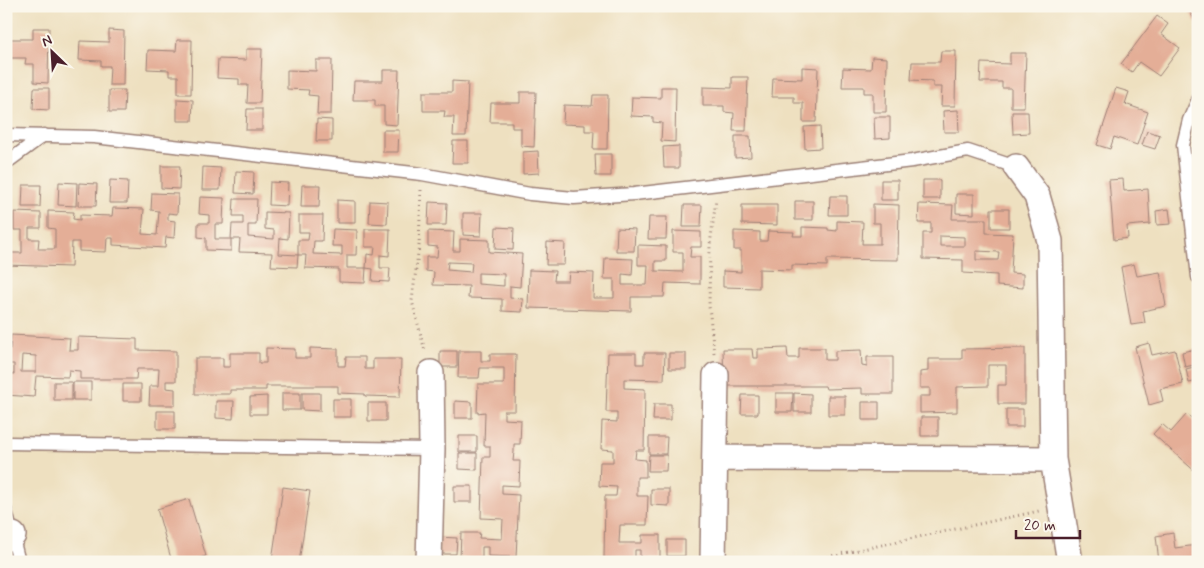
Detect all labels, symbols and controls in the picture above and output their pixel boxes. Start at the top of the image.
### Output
north arrow [28,28,78,78]
text: N [39,31,55,51]
scale bar [1016,508,1080,540]
text: 20 m [1024,516,1056,536]

